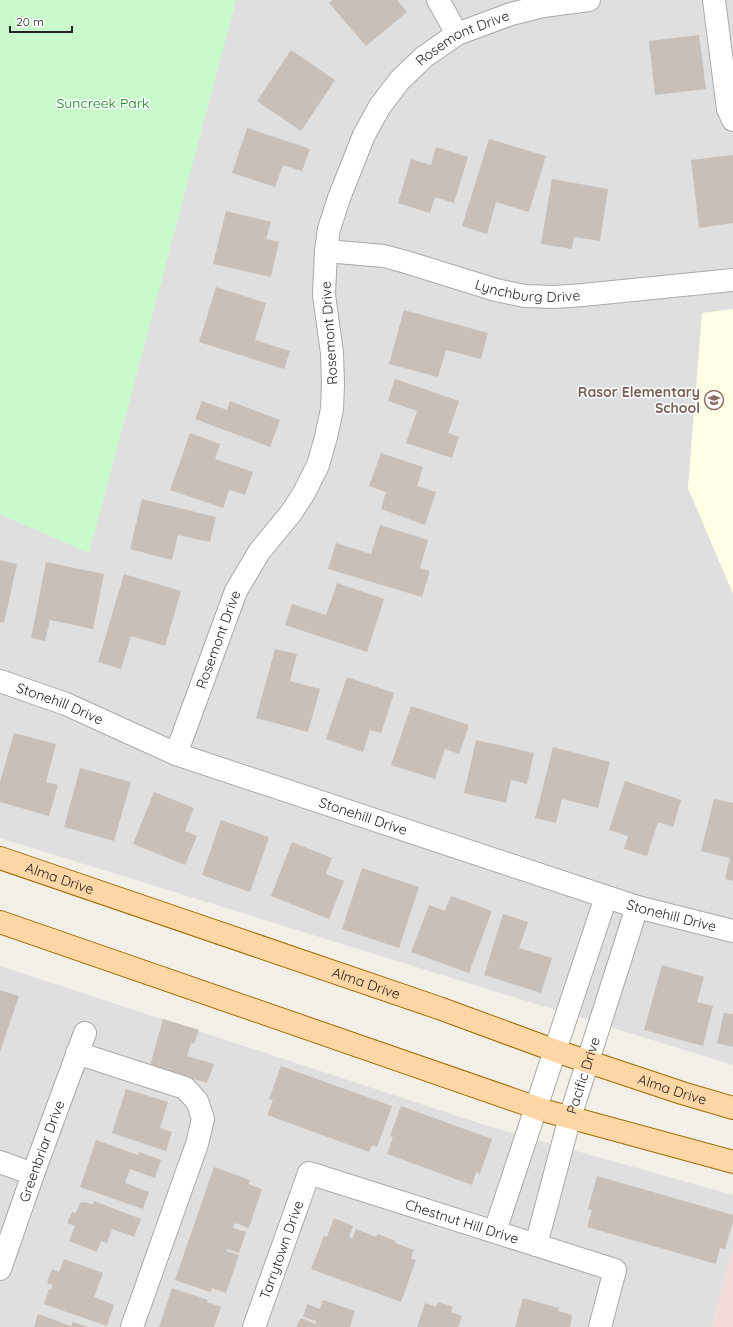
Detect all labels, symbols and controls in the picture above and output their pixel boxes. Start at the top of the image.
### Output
street label: Rosemont Drive [412,6,512,69]
scale bar [10,8,72,34]
text: 20 m [16,14,44,29]
park label: Suncreek Park [56,94,150,112]
street label: Lynchburg Drive [473,275,581,306]
street label: Rosemont Drive [316,280,342,385]
place label: Rasor Elementary School [578,383,700,417]
school or university icon: Rasor Elementary School [703,389,725,411]
street label: Rosemont Drive [192,588,245,691]
street label: Stonehill Drive [14,678,106,729]
street label: Stonehill Drive [317,793,410,839]
street label: Alma Drive [23,858,96,898]
street label: Stonehill Drive [624,895,718,936]
street label: Alma Drive [330,963,403,1003]
street label: Pacific Drive [563,1035,604,1116]
street label: Alma Drive [636,1070,709,1109]
street label: Greenbriar Drive [15,1098,68,1204]
street label: Chestnut Hill Drive [403,1195,521,1248]
street label: Tarrytown Drive [256,1198,308,1302]

